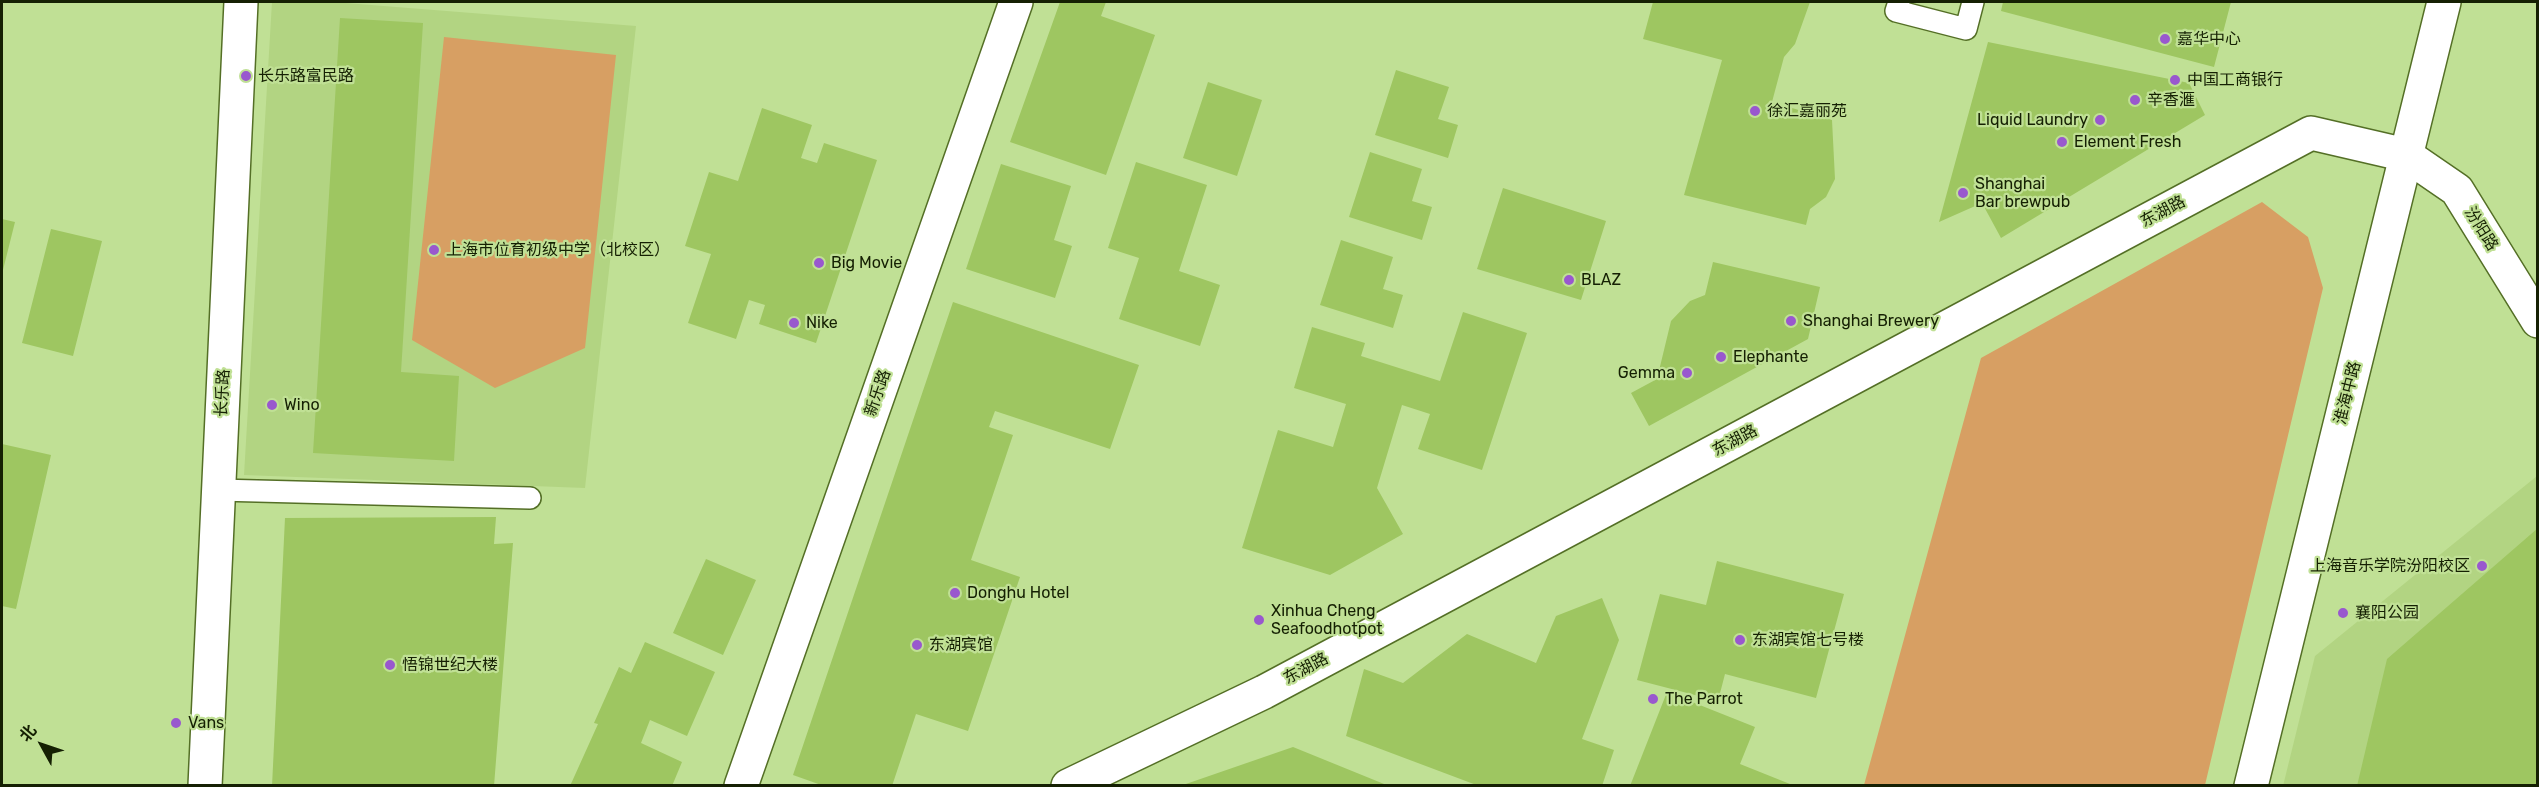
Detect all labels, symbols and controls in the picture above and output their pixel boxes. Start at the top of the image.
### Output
place label: 嘉华中心 [2177,29,2241,49]
marker: 嘉华中心 [2158,32,2172,46]
place label: 长乐路富民路 [258,66,354,86]
marker: 长乐路富民路 [239,69,253,83]
place label: 中国工商银行 [2187,70,2283,90]
marker: 中国工商银行 [2168,73,2182,87]
place label: 辛香滙 [2147,90,2195,110]
marker: 辛香滙 [2128,93,2142,107]
place label: 徐汇嘉丽苑 [1767,101,1847,121]
marker: 徐汇嘉丽苑 [1748,104,1762,118]
place label: Liquid Laundry [1977,110,2088,130]
marker: Liquid Laundry [2093,113,2107,127]
place label: Element Fresh [2074,132,2181,152]
marker: Element Fresh [2055,135,2069,149]
place label: Shanghai Bar brewpub [1975,174,2070,212]
marker: Shanghai Bar brewpub [1956,186,1970,200]
street label: 东湖路 [2137,192,2189,232]
street label: 汾阳路 [2460,204,2502,254]
place label: 上海市位育初级中学（北校区） [446,240,670,260]
marker: 上海市位育初级中学（北校区） [427,243,441,257]
place label: Big Movie [831,253,902,273]
marker: Big Movie [812,256,826,270]
place label: BLAZ [1581,270,1621,290]
marker: BLAZ [1562,273,1576,287]
place label: Shanghai Brewery [1803,311,1939,331]
place label: Nike [806,313,838,333]
marker: Shanghai Brewery [1784,314,1798,328]
marker: Nike [787,316,801,330]
place label: Elephante [1733,347,1808,367]
marker: Elephante [1714,350,1728,364]
street label: 淮海中路 [2331,360,2365,426]
place label: Gemma [1618,363,1675,383]
marker: Gemma [1680,366,1694,380]
street label: 新乐路 [861,367,895,419]
street label: 长乐路 [212,369,234,417]
place label: Wino [284,395,320,415]
marker: Wino [265,398,279,412]
street label: 东湖路 [1709,421,1761,461]
place label: 上海音乐学院汾阳校区 [2310,556,2470,576]
marker: 上海音乐学院汾阳校区 [2475,559,2489,573]
place label: Donghu Hotel [967,583,1069,603]
marker: Donghu Hotel [948,586,962,600]
place label: Xinhua Cheng Seafoodhotpot [1271,601,1383,639]
place label: 襄阳公园 [2355,603,2419,623]
marker: 襄阳公园 [2336,606,2350,620]
marker: Xinhua Cheng Seafoodhotpot [1252,613,1266,627]
place label: 东湖宾馆七号楼 [1752,630,1864,650]
marker: 东湖宾馆七号楼 [1733,633,1747,647]
place label: 东湖宾馆 [929,635,993,655]
marker: 东湖宾馆 [910,638,924,652]
street label: 东湖路 [1280,649,1332,689]
place label: 悟锦世纪大楼 [402,655,498,675]
marker: 悟锦世纪大楼 [383,658,397,672]
place label: The Parrot [1665,689,1743,709]
marker: The Parrot [1646,692,1660,706]
place label: Vans [188,713,224,733]
north arrow [12,715,72,775]
marker: Vans [169,716,183,730]
text: 北 [15,721,40,745]

